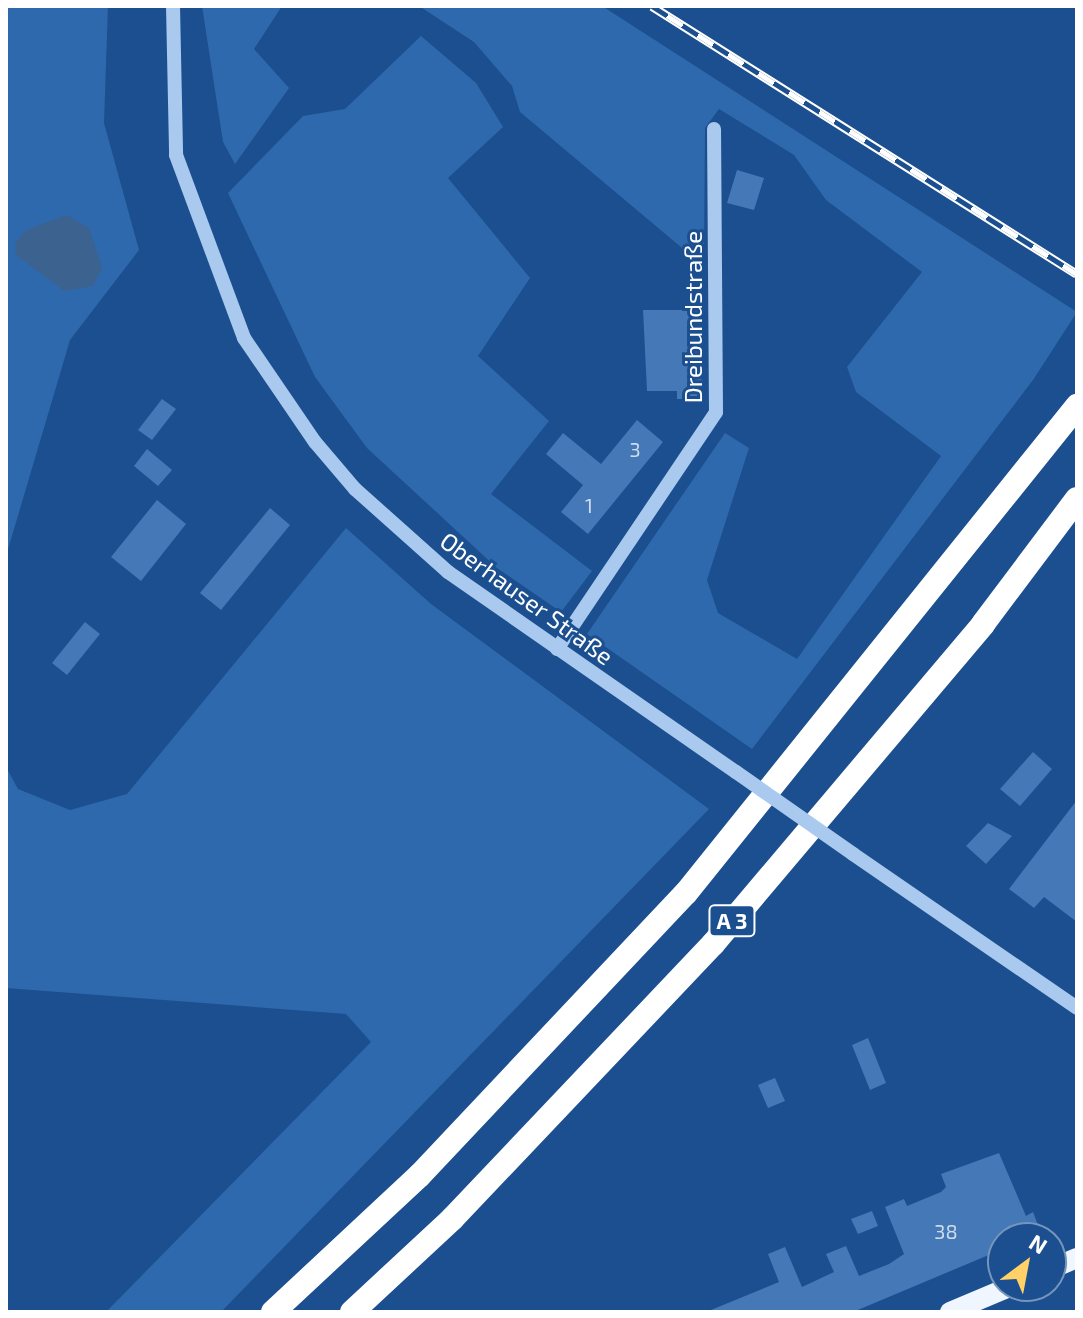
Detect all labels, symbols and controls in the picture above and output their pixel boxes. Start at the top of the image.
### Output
street label: Dreibundstraße [679,231,707,403]
house number: 3 [629,437,641,461]
house number: 1 [585,493,593,517]
street label: Oberhauser Straße [435,525,619,671]
road number: A 3 [708,903,756,939]
house number: 38 [934,1219,958,1243]
north arrow [987,1222,1067,1302]
text: N [1025,1228,1052,1259]

